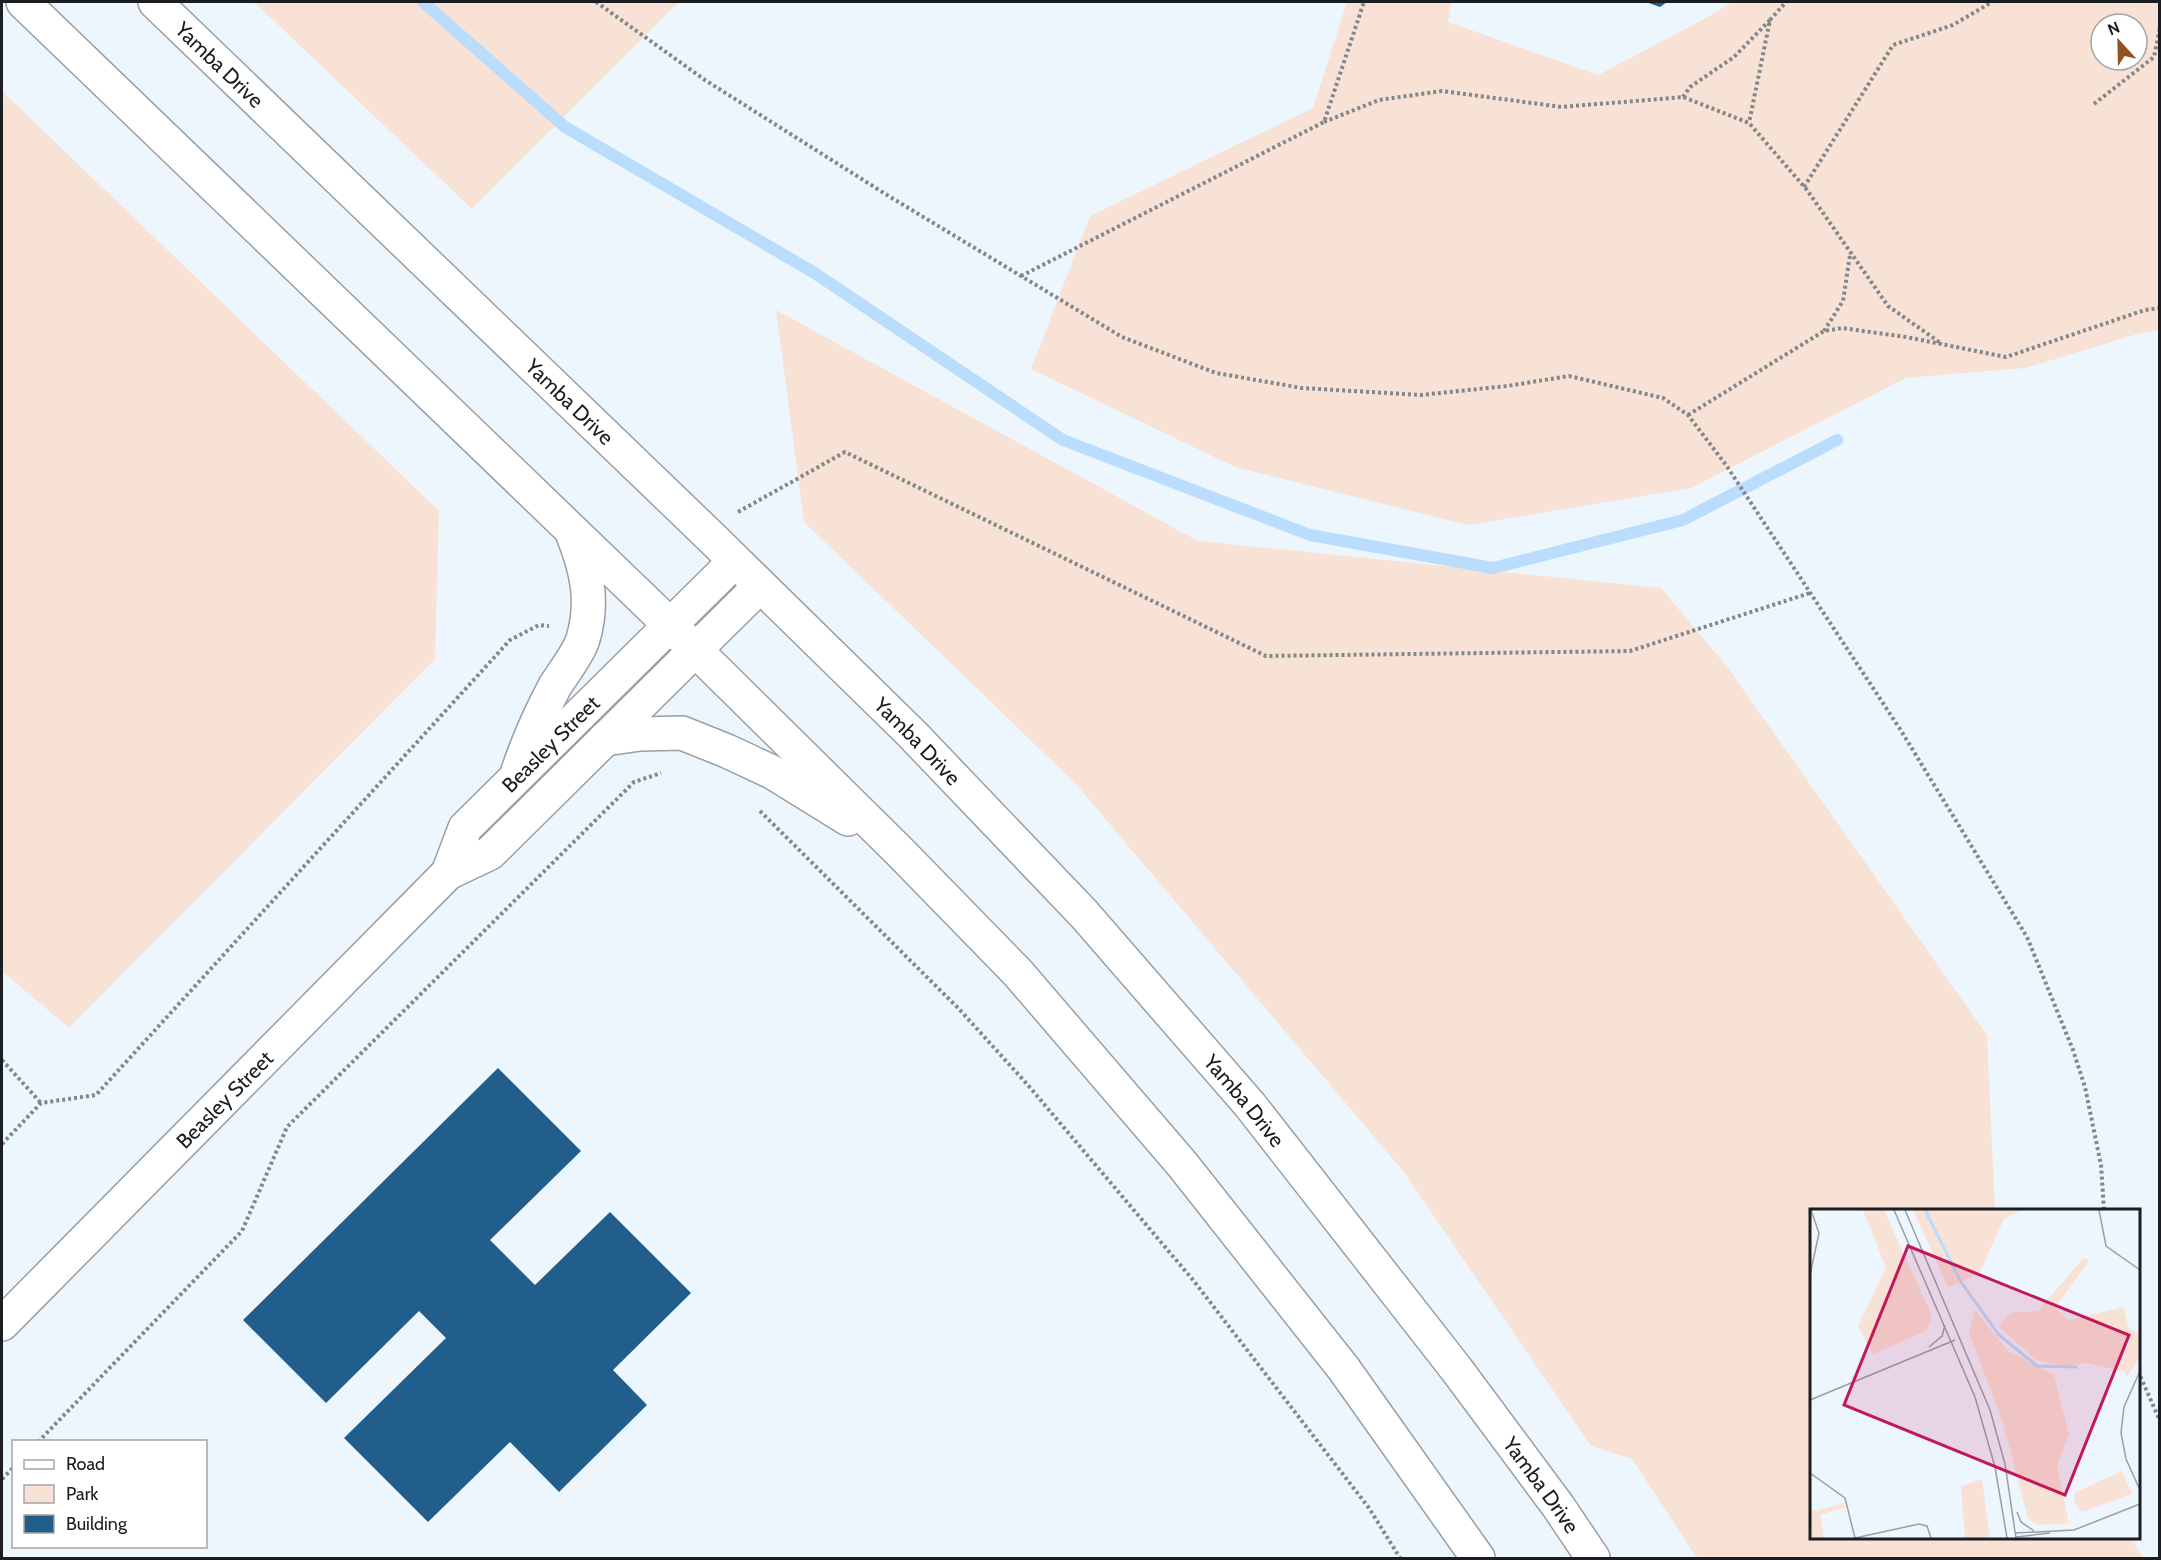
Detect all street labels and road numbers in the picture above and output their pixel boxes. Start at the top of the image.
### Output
street label: Yamba Drive [170,16,269,113]
street label: Yamba Drive [520,353,619,450]
street label: Beasley Street [496,690,604,797]
street label: Yamba Drive [869,691,966,790]
street label: Beasley Street [171,1045,278,1153]
street label: Yamba Drive [1198,1048,1290,1152]
street label: Yamba Drive [1498,1431,1585,1538]

